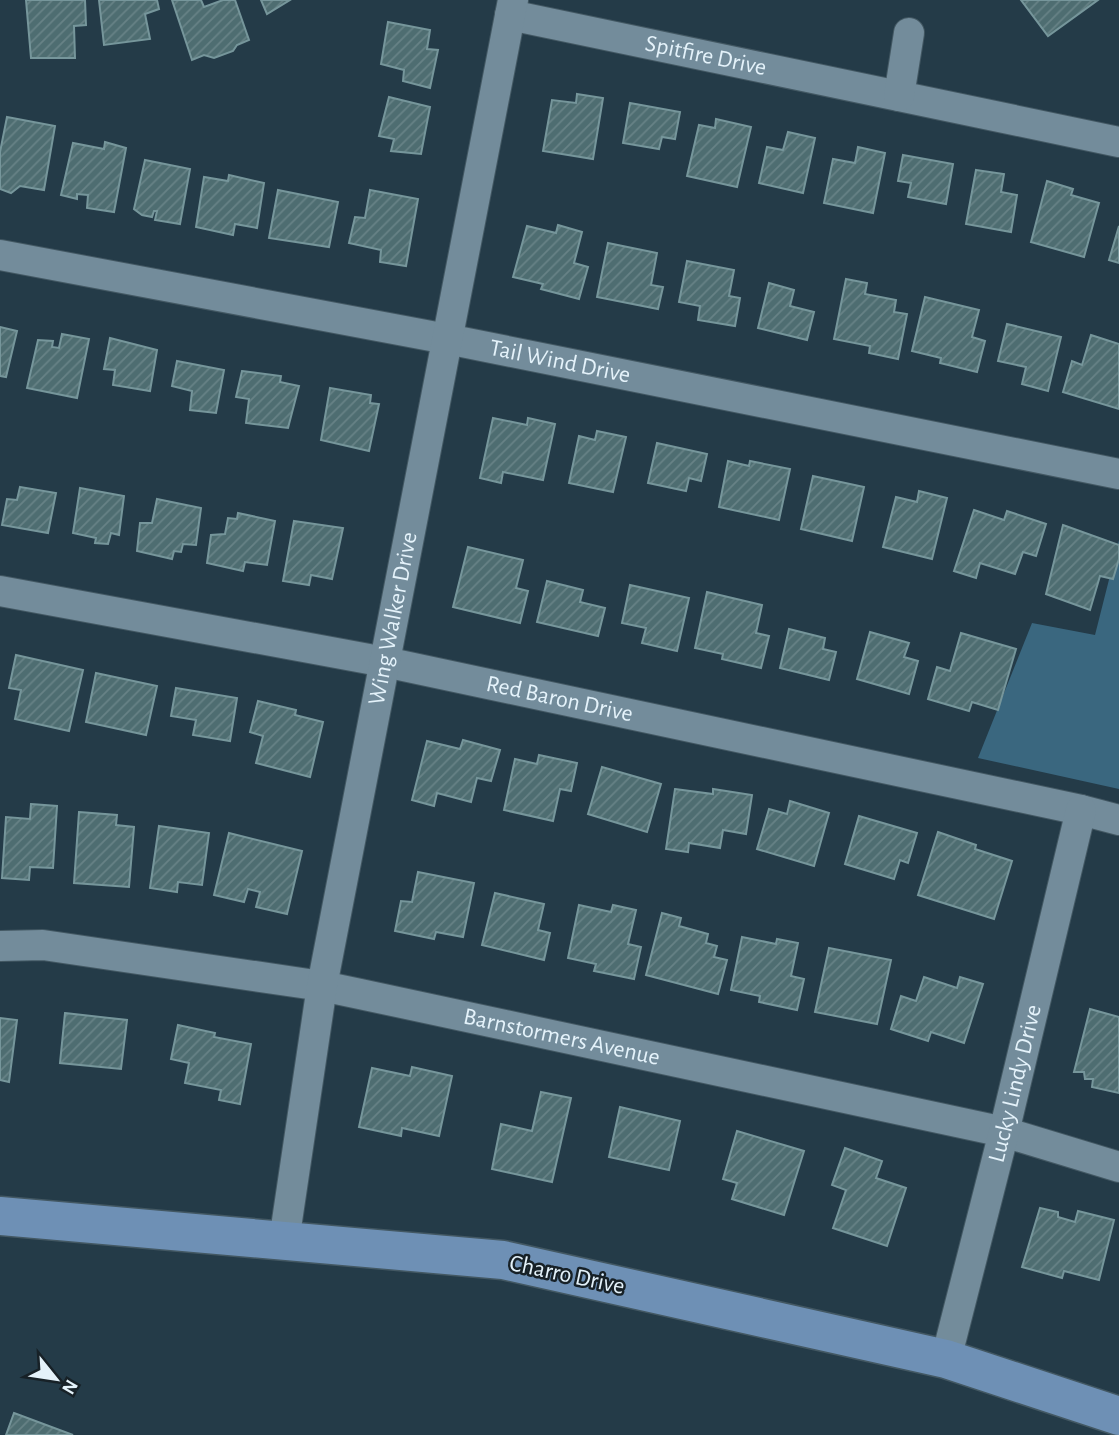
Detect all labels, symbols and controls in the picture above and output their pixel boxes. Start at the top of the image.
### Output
street label: Spitfire Drive [643,32,768,80]
street label: Tail Wind Drive [487,336,632,388]
street label: Wing Walker Drive [365,530,422,707]
street label: Red Baron Drive [484,672,635,726]
street label: Lucky Lindy Drive [985,1002,1046,1165]
street label: Barnstormers Avenue [461,1004,662,1070]
street label: Charro Drive [507,1251,627,1299]
north arrow [21,1344,91,1414]
text: N [58,1376,81,1397]

